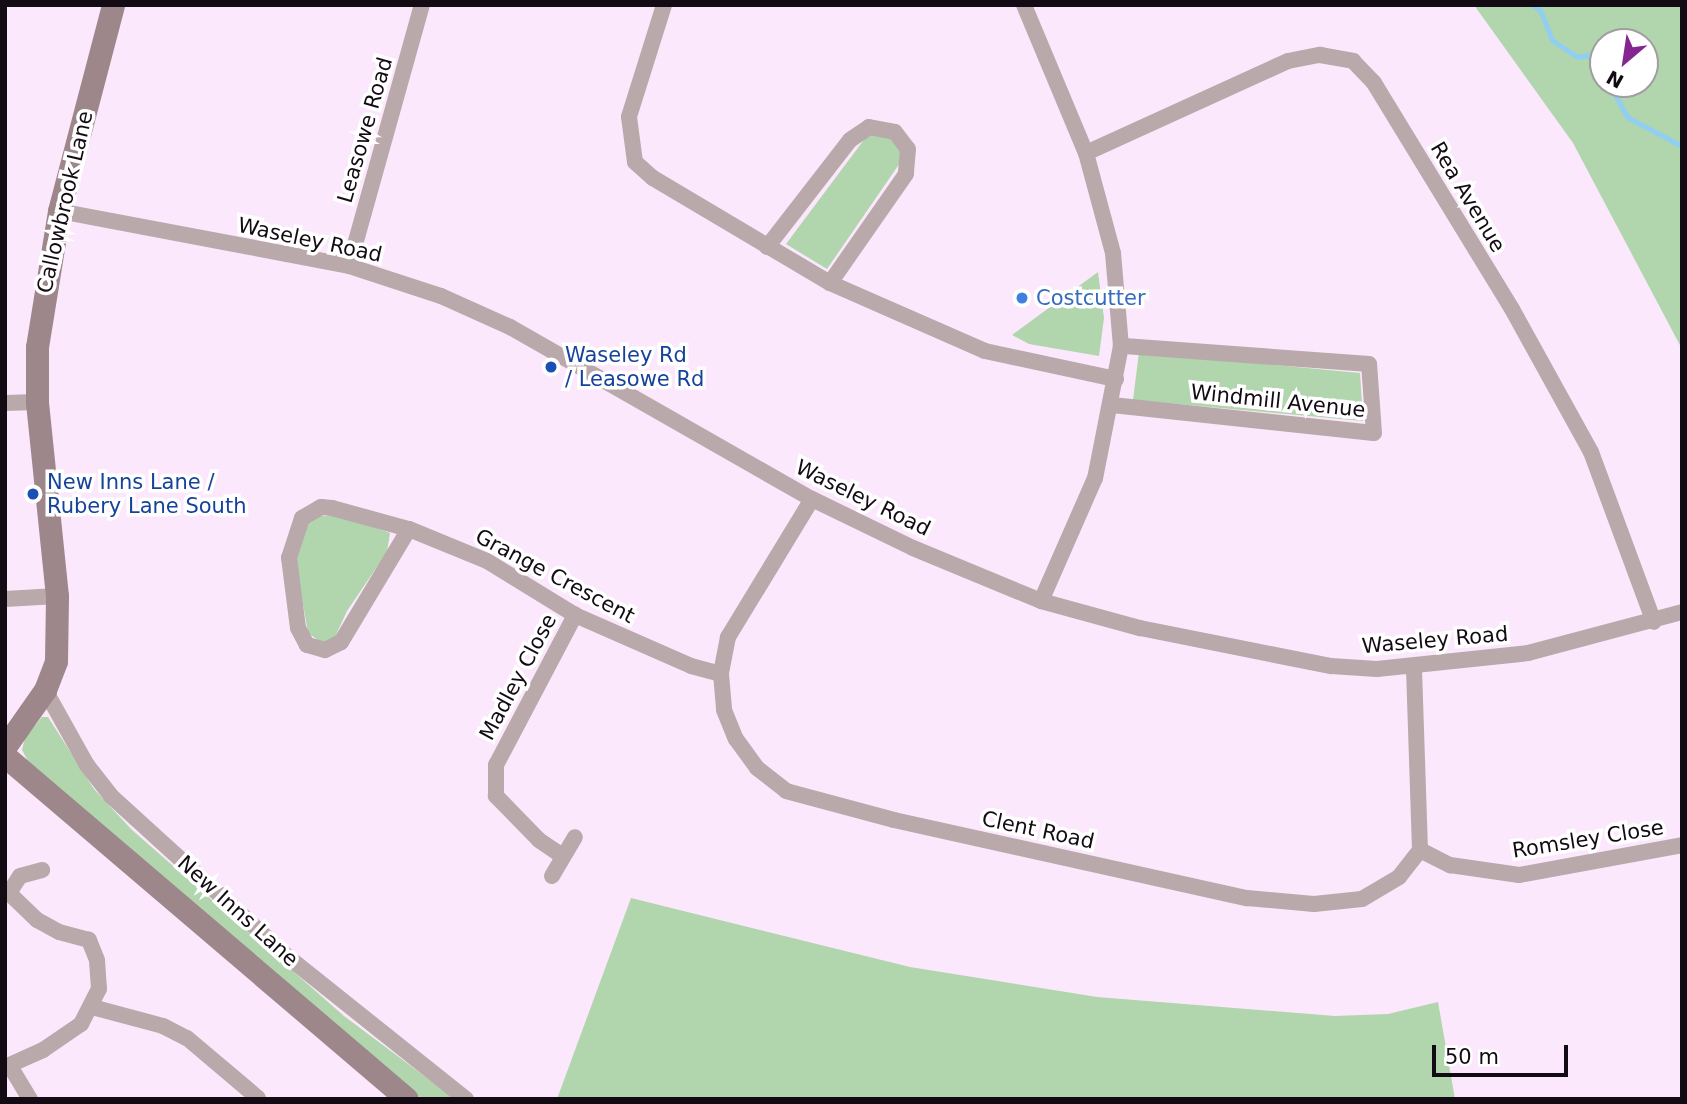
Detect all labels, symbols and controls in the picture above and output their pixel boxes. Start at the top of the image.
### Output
north arrow [1589,28,1659,98]
street label: Leasowe Road [332,54,398,206]
text: N [1602,66,1627,93]
street label: Callowbrook Lane [32,109,98,295]
street label: Rea Avenue [1425,137,1511,257]
street label: Waseley Road [236,212,384,268]
place label: Costcutter [1036,285,1146,311]
marker: Costcutter [1014,290,1030,306]
place label: Waseley Rd / Leasowe Rd [565,342,704,392]
marker: Waseley Rd / Leasowe Rd [543,359,559,375]
street label: Windmill Avenue [1189,379,1367,423]
street label: Waseley Road [792,455,934,541]
place label: New Inns Lane / Rubery Lane South [47,469,246,519]
marker: New Inns Lane / Rubery Lane South [25,486,41,502]
street label: Grange Crescent [471,523,639,629]
street label: Madley Close [474,610,562,744]
street label: Waseley Road [1361,621,1509,659]
street label: Clent Road [979,806,1097,854]
street label: Romsley Close [1510,815,1666,863]
street label: New Inns Lane [172,850,304,972]
scale bar [1435,1030,1572,1074]
text: 50 m [1445,1045,1499,1069]

